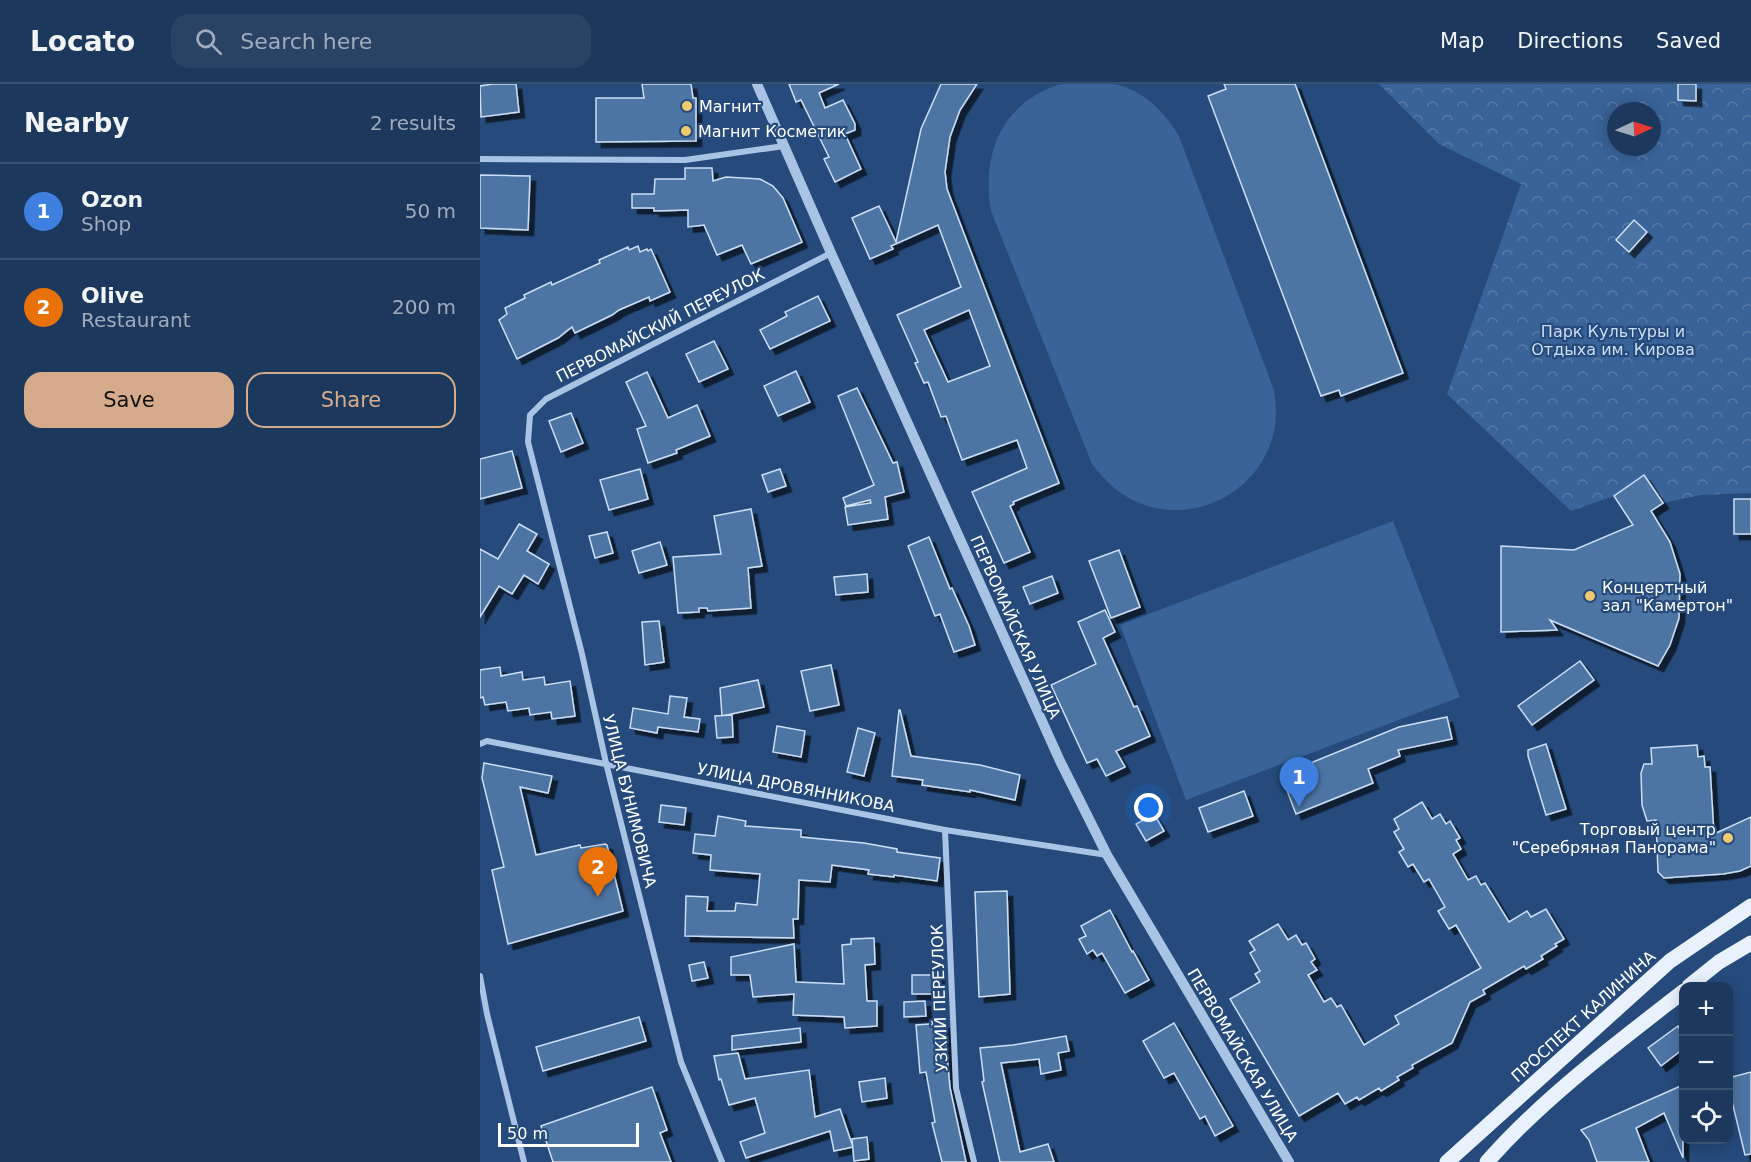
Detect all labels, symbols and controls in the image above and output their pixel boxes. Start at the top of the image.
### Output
search box [171,14,591,68]
text: Locato [30,25,135,58]
icon: search [192,25,225,58]
text: Search here [240,29,372,54]
text: Map [1440,29,1484,53]
text: Directions [1517,29,1623,53]
text: Saved [1656,29,1721,53]
place label: Магнит [699,97,761,116]
marker: Магнит [680,99,694,113]
north arrow [1607,102,1661,156]
text: Nearby [24,108,129,138]
text: 2 results [370,111,456,135]
place label: Магнит Косметик [698,122,847,141]
marker: Магнит Косметик [679,124,693,138]
text: Ozon [81,187,143,212]
text: 1 [37,199,50,223]
text: 50 m [405,199,456,223]
text: Shop [81,212,131,236]
street label: ПЕРВОМАЙСКИЙ ПЕРЕУЛОК [553,264,768,386]
text: Olive [81,283,144,308]
text: 2 [37,295,50,319]
text: 200 m [392,295,456,319]
text: Restaurant [81,308,191,332]
park label: Парк Культуры и Отдыха им. Кирова [1531,322,1695,359]
button: Save [24,372,234,428]
button: Share [246,372,456,428]
street label: ПЕРВОМАЙСКАЯ УЛИЦА [966,532,1065,722]
place label: Концертный зал "Камертон" [1602,578,1733,615]
marker: Концертный зал "Камертон" [1583,589,1597,603]
street label: УЛИЦА БУНИМОВИЧА [599,712,660,890]
pin: 1 [1280,758,1318,807]
street label: УЛИЦА ДРОВЯННИКОВА [695,759,896,816]
your location [1134,793,1163,822]
place label: Торговый центр "Серебряная Панорама" [1512,820,1716,857]
marker: Торговый центр "Серебряная Панорама" [1721,831,1735,845]
pin: 2 [578,848,618,897]
street label: УЗКИЙ ПЕРЕУЛОК [927,923,952,1072]
street label: ПРОСПЕКТ КАЛИНИНА [1507,947,1659,1086]
street label: ПЕРВОМАЙСКАЯ УЛИЦА [1183,965,1302,1145]
map controls [1679,982,1733,1144]
button: + [1679,982,1733,1036]
button: − [1679,1036,1733,1090]
button: locate [1679,1090,1733,1144]
scale bar [498,1120,639,1148]
text: 50 m [507,1124,548,1143]

